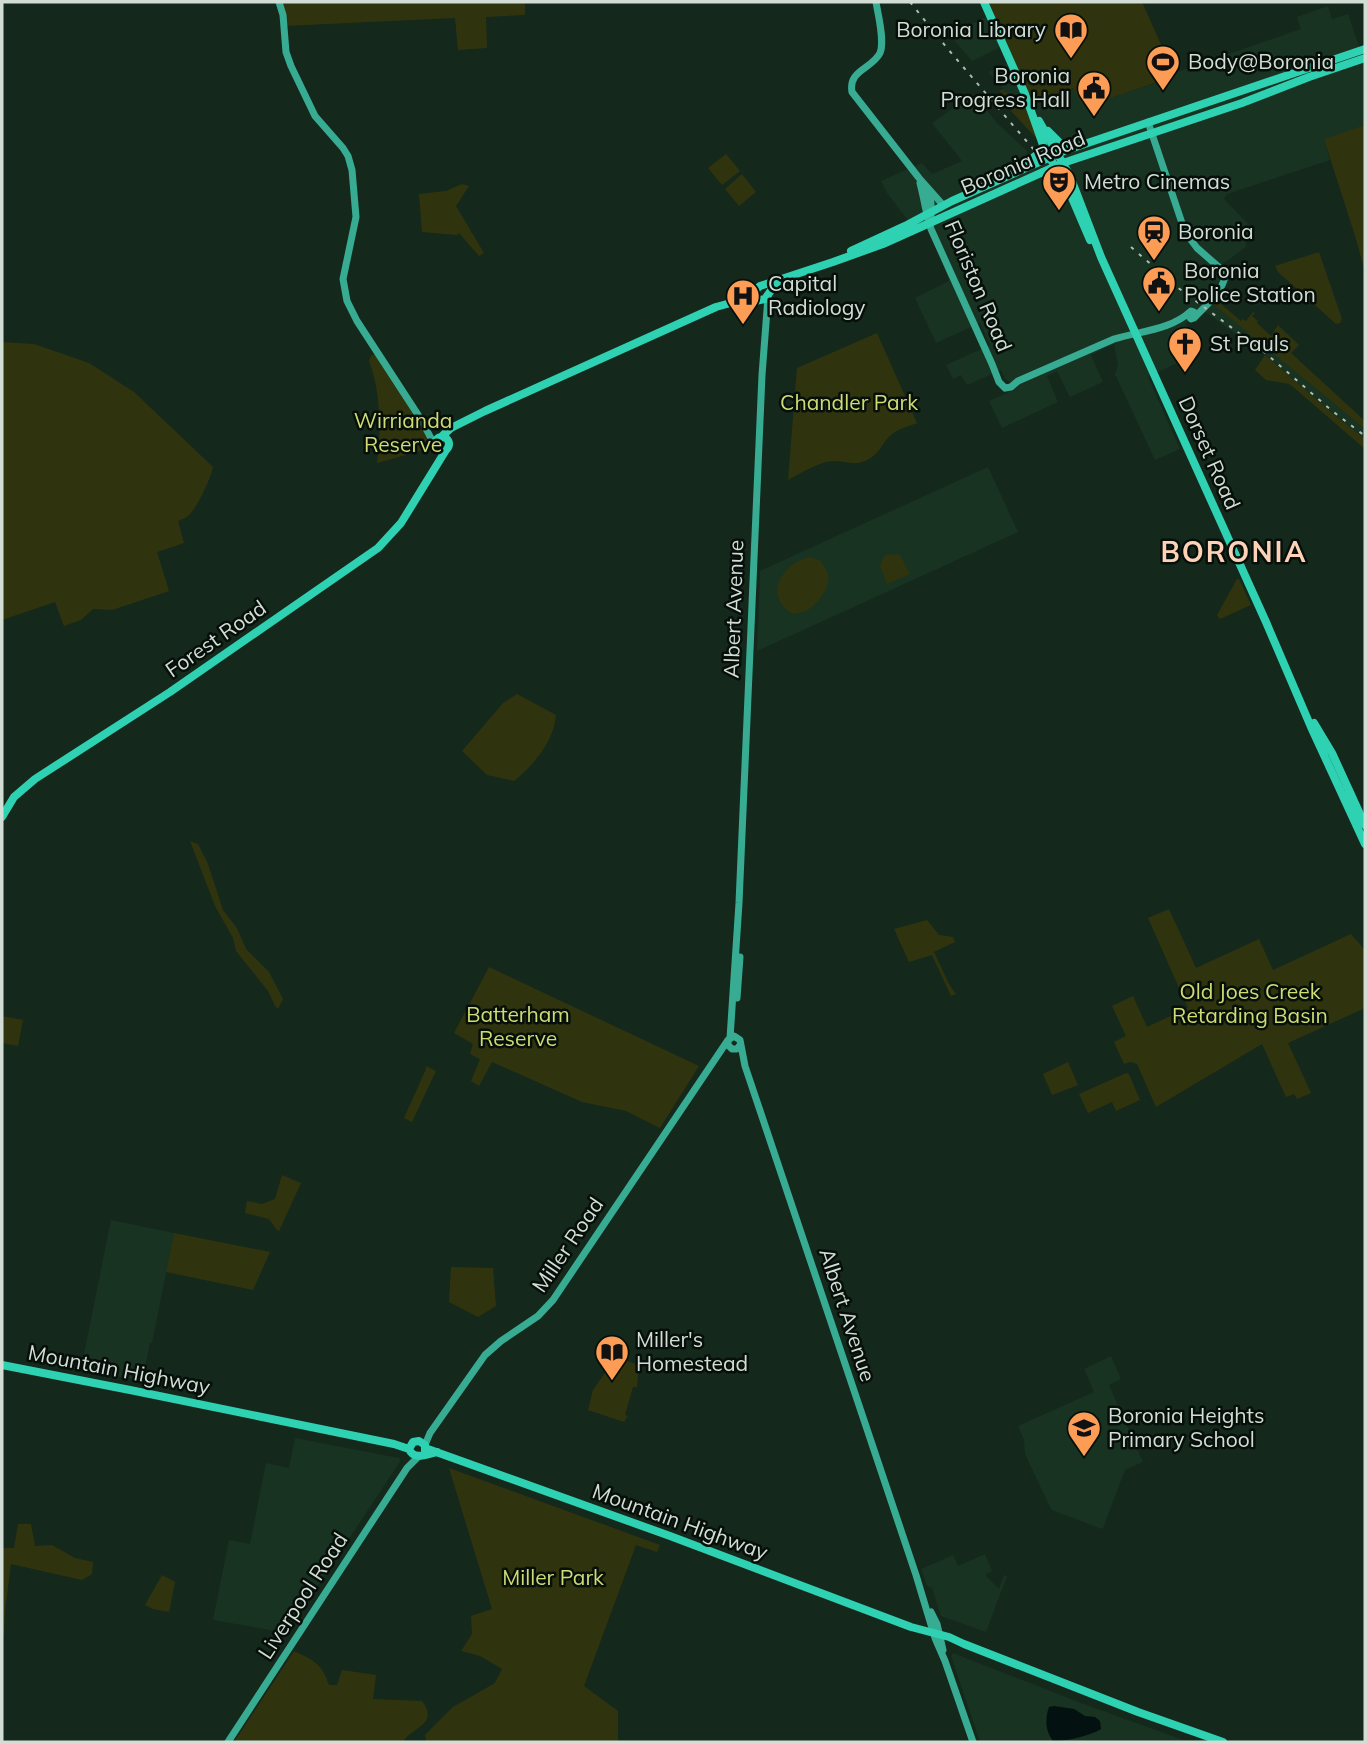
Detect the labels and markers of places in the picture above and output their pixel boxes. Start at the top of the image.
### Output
library icon: Boronia Library [1052,11,1090,60]
place label: Boronia Library [896,16,1046,42]
sports icon: Body@Boronia [1144,43,1182,92]
place label: Body@Boronia [1188,48,1334,74]
place label: Boronia Progress Hall [940,62,1070,112]
public building icon: Boronia Progress Hall [1075,69,1113,118]
theatre icon: Metro Cinemas [1040,163,1078,212]
place label: Metro Cinemas [1084,168,1230,194]
station icon: Boronia [1135,213,1173,262]
place label: Boronia [1178,218,1254,244]
place label: Boronia Police Station [1184,257,1316,307]
public building icon: Boronia Police Station [1140,264,1178,313]
place label: Capital Radiology [768,270,866,320]
hospital icon: Capital Radiology [724,277,762,326]
church icon: St Pauls [1166,325,1204,374]
place label: St Pauls [1210,330,1289,356]
place label: Miller's Homestead [636,1326,748,1376]
library icon: Miller's Homestead [593,1333,631,1382]
place label: Boronia Heights Primary School [1108,1402,1264,1452]
school or university icon: Boronia Heights Primary School [1065,1409,1103,1458]

